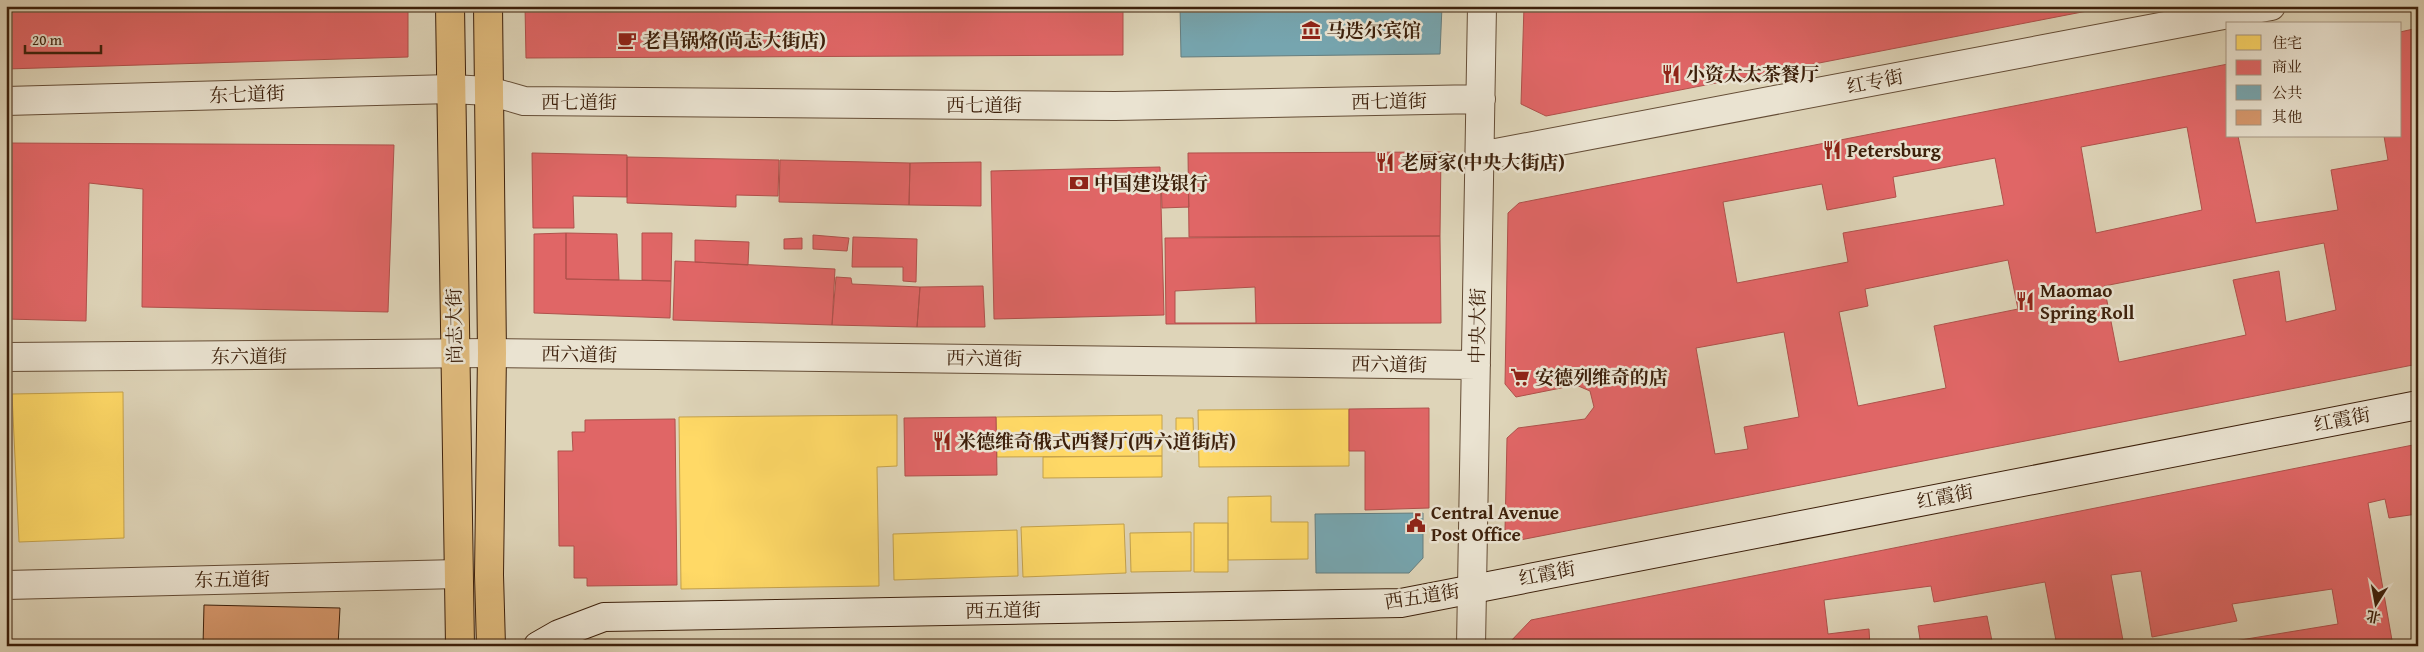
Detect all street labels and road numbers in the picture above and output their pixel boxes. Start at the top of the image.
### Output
street label: 红专街 [1844,62,1906,100]
street label: 东七道街 [209,79,285,109]
street label: 西七道街 [1351,86,1427,116]
street label: 西七道街 [541,88,617,116]
street label: 西七道街 [946,91,1022,119]
street label: 尚志大街 [439,288,469,364]
street label: 中央大街 [1462,288,1492,364]
street label: 西六道街 [541,339,617,369]
street label: 东六道街 [211,342,287,370]
street label: 西六道街 [946,343,1022,373]
street label: 西六道街 [1351,349,1427,379]
street label: 红霞街 [2311,400,2373,438]
street label: 红霞街 [1914,477,1976,515]
street label: 红霞街 [1516,554,1578,592]
street label: 东五道街 [194,564,270,594]
street label: 西五道街 [1382,576,1462,616]
street label: 西五道街 [965,595,1041,625]

